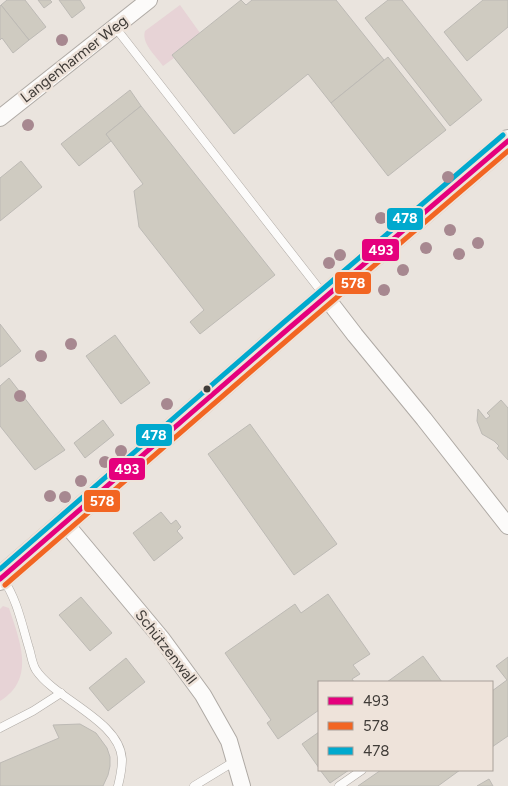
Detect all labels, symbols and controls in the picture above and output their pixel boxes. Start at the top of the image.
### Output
street label: Langenharmer Weg [17,12,131,106]
line badge: 478 [386,207,424,231]
text: 478 [392,210,418,227]
line badge: 493 [361,238,400,262]
text: 493 [369,242,394,259]
line badge: 578 [334,271,372,295]
text: 578 [341,275,365,292]
unlabelled marker [202,384,212,394]
line badge: 478 [135,423,173,447]
text: 478 [141,427,167,444]
line badge: 493 [108,457,146,481]
text: 493 [115,461,140,478]
line badge: 578 [83,489,121,513]
text: 578 [90,493,114,510]
street label: Schützenwall [131,606,201,688]
legend [318,681,493,771]
text: 493 [363,692,389,710]
text: 578 [363,717,389,735]
text: 478 [363,742,390,760]

